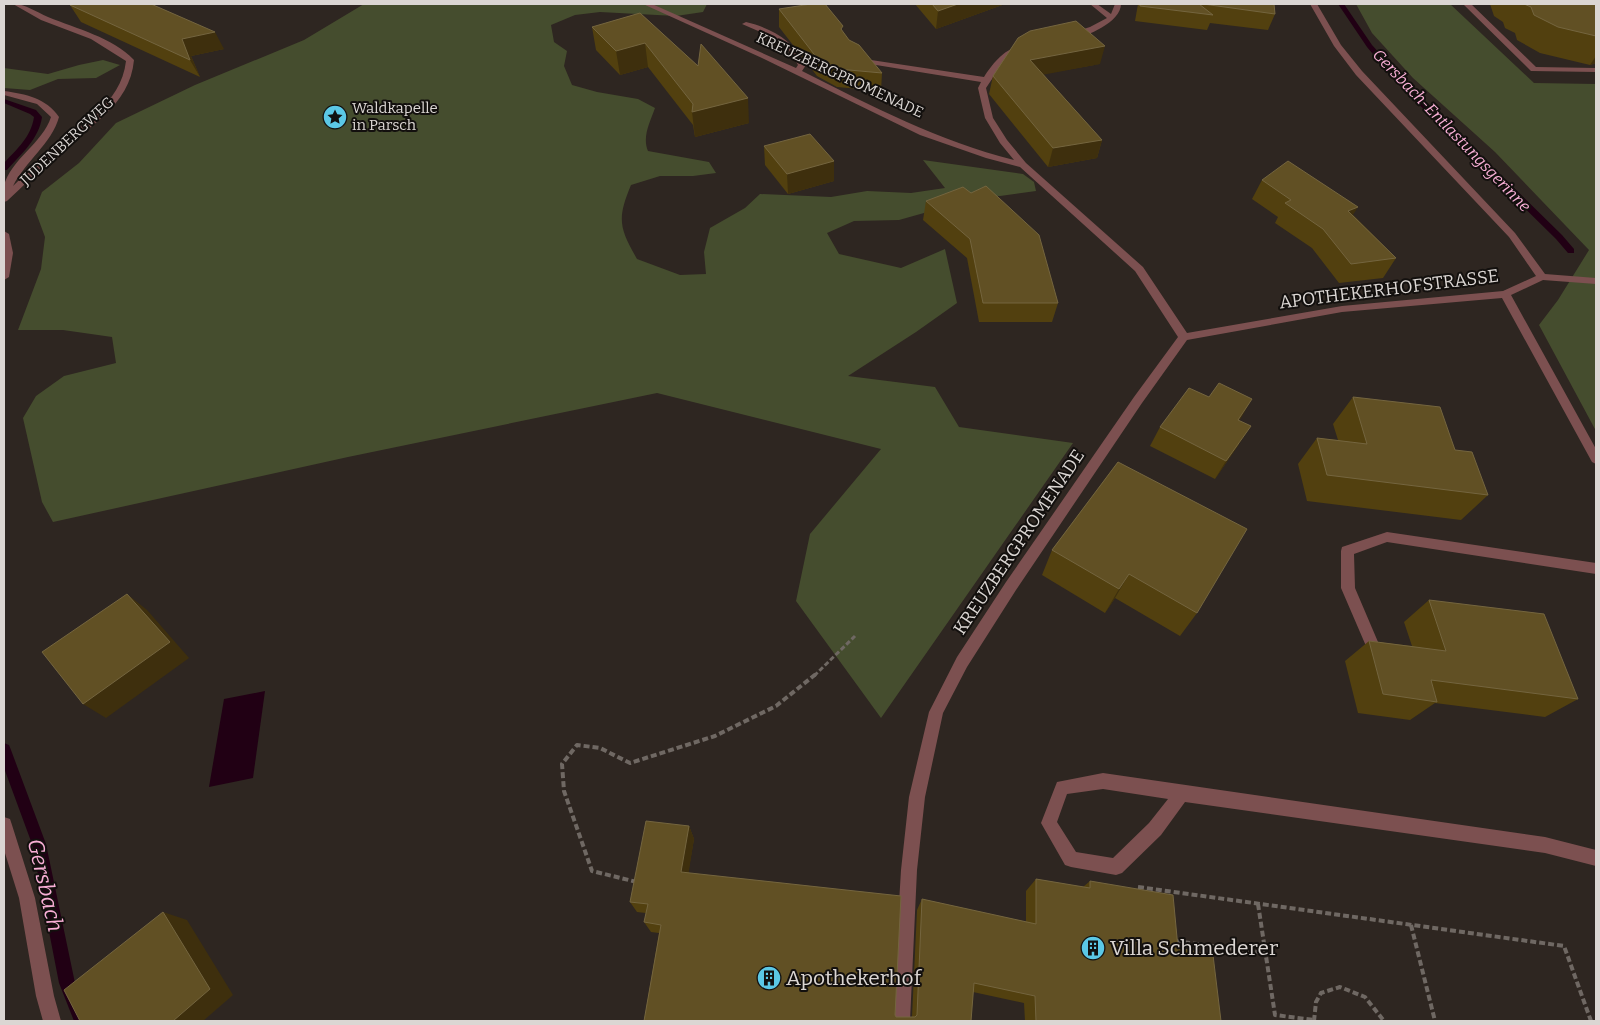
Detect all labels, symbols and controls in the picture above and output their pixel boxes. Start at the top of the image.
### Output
street label: KREUZBERGPROMENADE [754,28,926,122]
water label: Gersbach-Entlastungsgerinne [1369,45,1535,216]
street label: JUDENBERGWEG [16,93,118,190]
place label: Waldkapelle in Parsch [352,99,438,134]
place icon: Waldkapelle in Parsch [322,104,348,130]
street label: APOTHEKERHOFSTRASSE [1278,265,1500,313]
street label: KREUZBERGPROMENADE [949,445,1089,639]
water label: Gersbach [22,836,69,934]
building icon: Villa Schmederer [1080,935,1106,961]
place label: Villa Schmederer [1110,935,1278,961]
building icon: Apothekerhof [756,965,782,991]
place label: Apothekerhof [786,965,923,991]

